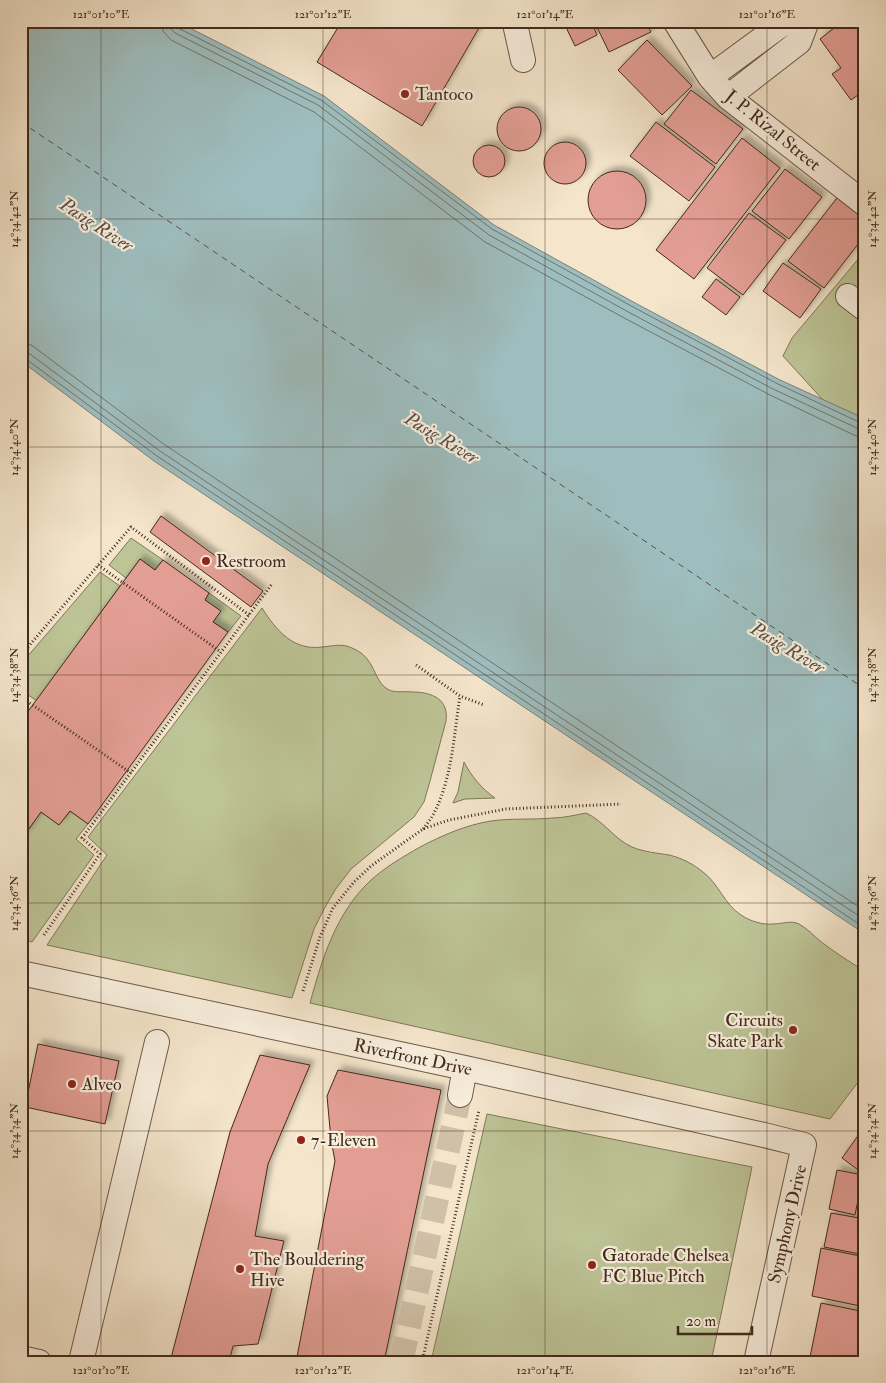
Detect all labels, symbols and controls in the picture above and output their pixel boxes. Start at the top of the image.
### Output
text: 121°01'10"E [73,7,130,22]
text: 121°01'12"E [295,7,352,22]
text: 121°01'14"E [517,7,574,22]
text: 121°01'16"E [739,7,796,22]
place label: Tantoco [415,83,474,106]
street label: J. P. Rizal Street [719,84,825,176]
marker: Tantoco [399,88,411,100]
text: 14°34'42"N [7,190,22,248]
text: 14°34'42"N [865,190,880,248]
water label: Pasig River [54,192,139,258]
water label: Pasig River [399,406,484,470]
text: 14°34'40"N [7,418,22,476]
text: 14°34'40"N [865,418,880,476]
place label: Restroom [216,550,286,573]
marker: Restroom [200,555,212,567]
water label: Pasig River [745,616,830,680]
text: 14°34'38"N [7,647,22,703]
text: 14°34'38"N [865,647,880,703]
text: 14°34'36"N [7,875,22,931]
text: 14°34'36"N [865,875,880,931]
place label: Circuits Skate Park [707,1009,783,1053]
marker: Circuits Skate Park [787,1024,799,1036]
street label: Riverfront Drive [352,1034,475,1081]
place label: Alveo [81,1073,122,1096]
marker: Alveo [66,1078,78,1090]
text: 14°34'34"N [7,1103,22,1159]
text: 14°34'34"N [865,1103,880,1159]
place label: 7-Eleven [311,1129,376,1152]
marker: 7-Eleven [295,1134,307,1146]
street label: Symphony Drive [763,1162,812,1286]
place label: Gatorade Chelsea FC Blue Pitch [602,1244,730,1288]
place label: The Bouldering Hive [250,1248,366,1292]
marker: Gatorade Chelsea FC Blue Pitch [586,1259,598,1271]
marker: The Bouldering Hive [234,1263,246,1275]
scale bar [678,1303,752,1335]
text: 20 m [686,1312,716,1331]
text: 121°01'10"E [73,1363,130,1378]
text: 121°01'12"E [295,1363,352,1378]
text: 121°01'14"E [517,1363,574,1378]
text: 121°01'16"E [739,1363,796,1378]

